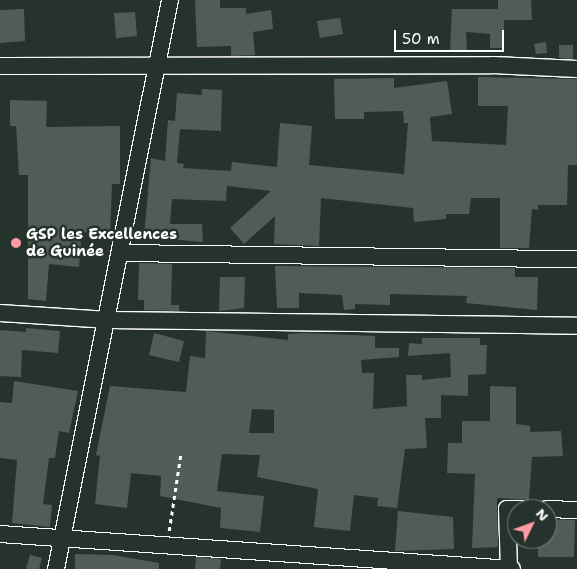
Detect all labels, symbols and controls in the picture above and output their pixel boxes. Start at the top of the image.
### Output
scale bar [397,20,507,52]
text: 50 m [402,29,440,49]
place label: GSP les Excellences de Guinée [26,225,177,260]
marker: GSP les Excellences de Guinée [10,237,22,249]
north arrow [507,499,557,549]
text: N [532,504,553,525]

